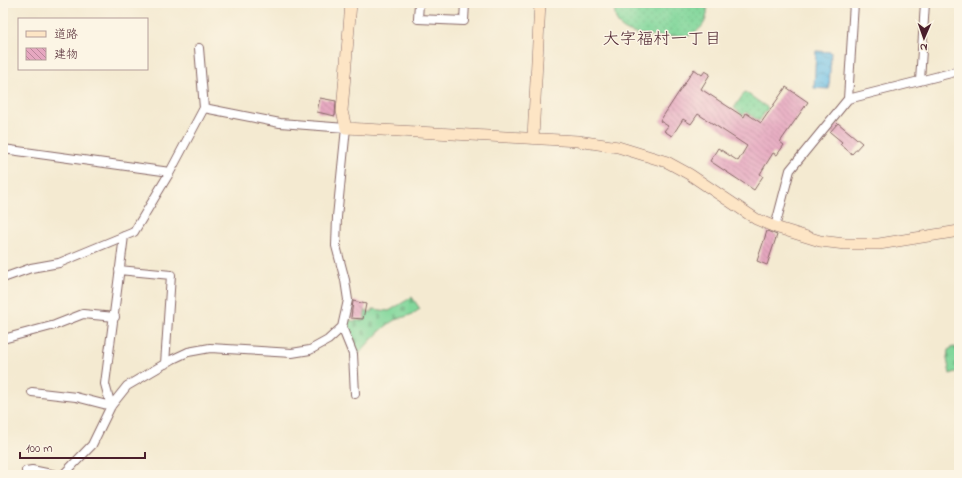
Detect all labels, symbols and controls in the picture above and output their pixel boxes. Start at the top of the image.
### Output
legend [18,18,148,70]
north arrow [904,18,944,58]
text: 道路 [54,26,78,44]
district label: 大字福村一丁目 [603,27,722,52]
text: N [920,39,928,55]
text: 建物 [54,46,78,64]
scale bar [20,434,145,460]
text: 100 m [26,440,53,458]

